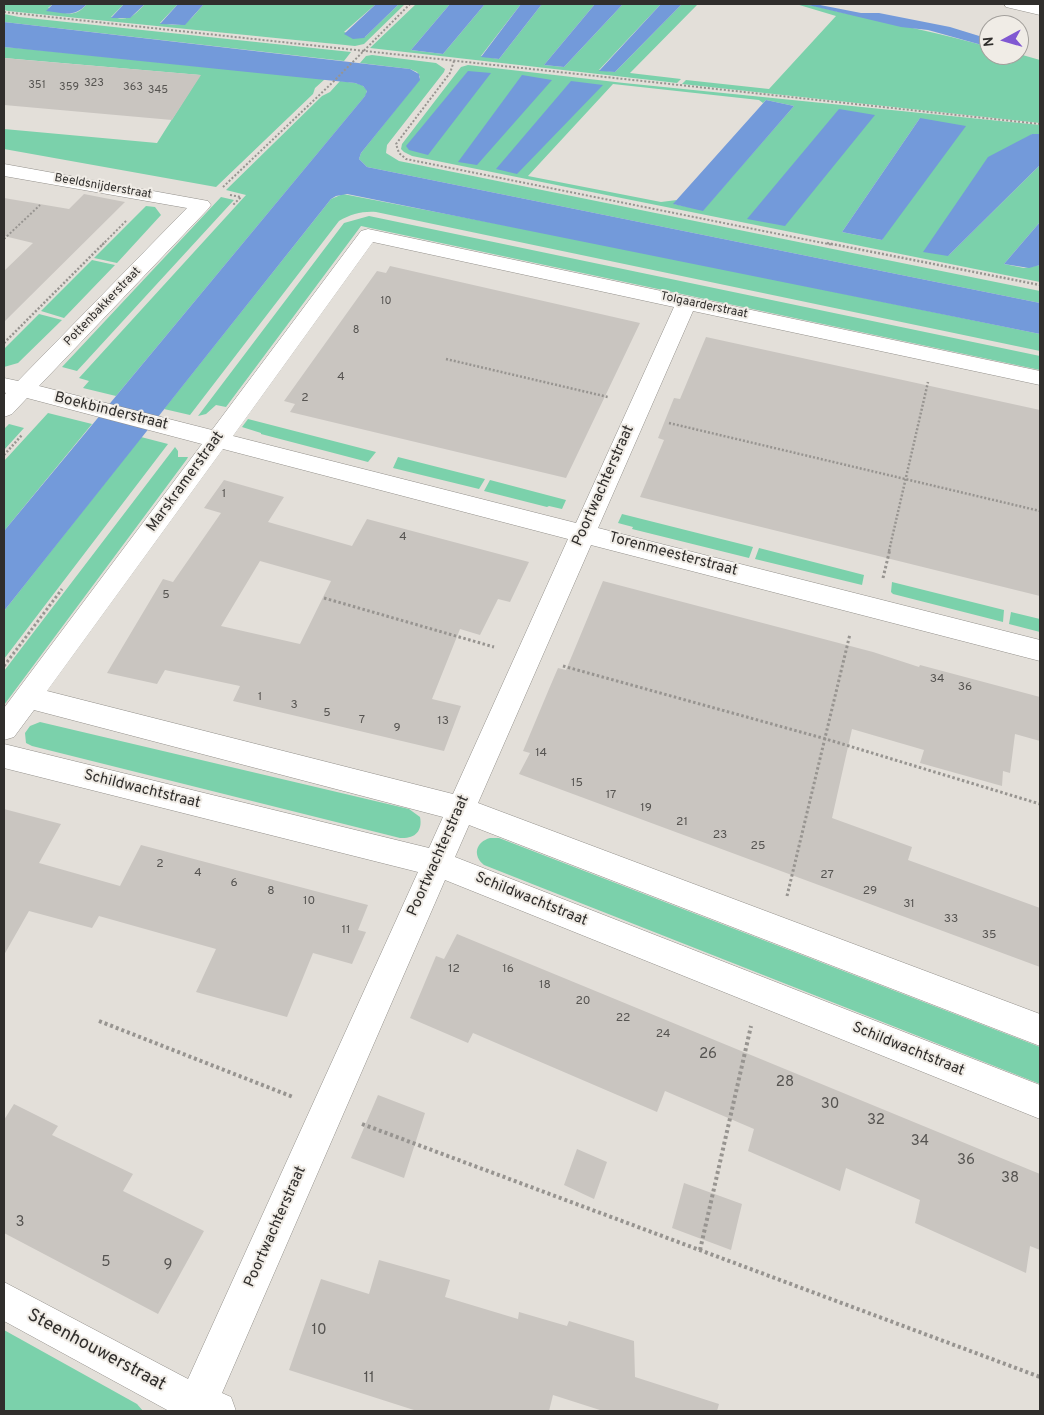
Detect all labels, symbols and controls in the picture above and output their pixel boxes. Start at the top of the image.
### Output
north arrow [979,15,1029,65]
text: N [981,36,999,47]
house number: 323 [84,77,104,91]
house number: 351 [28,79,46,93]
house number: 359 [59,81,79,95]
house number: 363 [123,81,143,95]
house number: 345 [148,84,168,98]
street label: Beeldsnijderstraat [53,171,153,203]
street label: Pottenbakkerstraat [62,265,144,349]
street label: Tolgaarderstraat [659,290,749,322]
house number: 10 [380,295,392,309]
house number: 8 [353,324,359,338]
house number: 4 [337,371,345,385]
street label: Boekbinderstraat [52,389,170,435]
house number: 2 [301,392,309,406]
street label: Poortwachterstraat [569,423,639,549]
street label: Marskramerstraat [144,428,228,536]
house number: 1 [222,488,226,502]
street label: Torenmeesterstraat [607,529,739,581]
house number: 4 [399,531,407,545]
house number: 5 [162,589,170,603]
house number: 34 [930,673,944,687]
house number: 36 [958,681,972,695]
house number: 1 [258,691,262,705]
house number: 3 [290,699,298,713]
house number: 5 [323,707,331,721]
house number: 7 [359,714,365,728]
house number: 13 [437,715,449,729]
house number: 9 [393,722,401,736]
house number: 14 [535,747,547,761]
street label: Schildwachtstraat [82,767,202,813]
house number: 15 [571,777,583,791]
house number: 17 [606,789,616,803]
street label: Poortwachterstraat [404,793,474,919]
house number: 19 [640,802,652,816]
house number: 21 [676,816,688,830]
house number: 23 [713,829,727,843]
house number: 25 [751,840,765,854]
house number: 2 [156,858,164,872]
house number: 4 [194,867,202,881]
street label: Schildwachtstraat [472,869,590,931]
house number: 27 [820,869,834,883]
house number: 6 [230,877,238,891]
house number: 8 [267,885,275,899]
house number: 29 [863,885,877,899]
house number: 10 [303,895,315,909]
house number: 31 [903,898,915,912]
house number: 33 [944,913,958,927]
house number: 11 [342,924,350,938]
house number: 35 [982,929,996,943]
house number: 12 [448,963,460,977]
house number: 16 [502,963,514,977]
house number: 18 [539,979,551,993]
house number: 20 [575,995,591,1009]
house number: 22 [616,1012,630,1026]
street label: Schildwachtstraat [849,1019,967,1081]
house number: 24 [656,1028,670,1042]
house number: 26 [699,1046,717,1064]
house number: 28 [776,1074,794,1092]
house number: 30 [821,1096,839,1114]
house number: 32 [867,1112,885,1130]
house number: 34 [911,1133,929,1151]
house number: 36 [957,1152,975,1170]
street label: Poortwachterstraat [241,1164,311,1290]
house number: 38 [1001,1170,1019,1188]
house number: 3 [15,1214,25,1232]
house number: 5 [101,1254,111,1272]
house number: 9 [164,1257,172,1275]
street label: Steenhouwerstraat [23,1305,169,1397]
house number: 10 [311,1322,327,1340]
house number: 11 [363,1370,375,1388]

